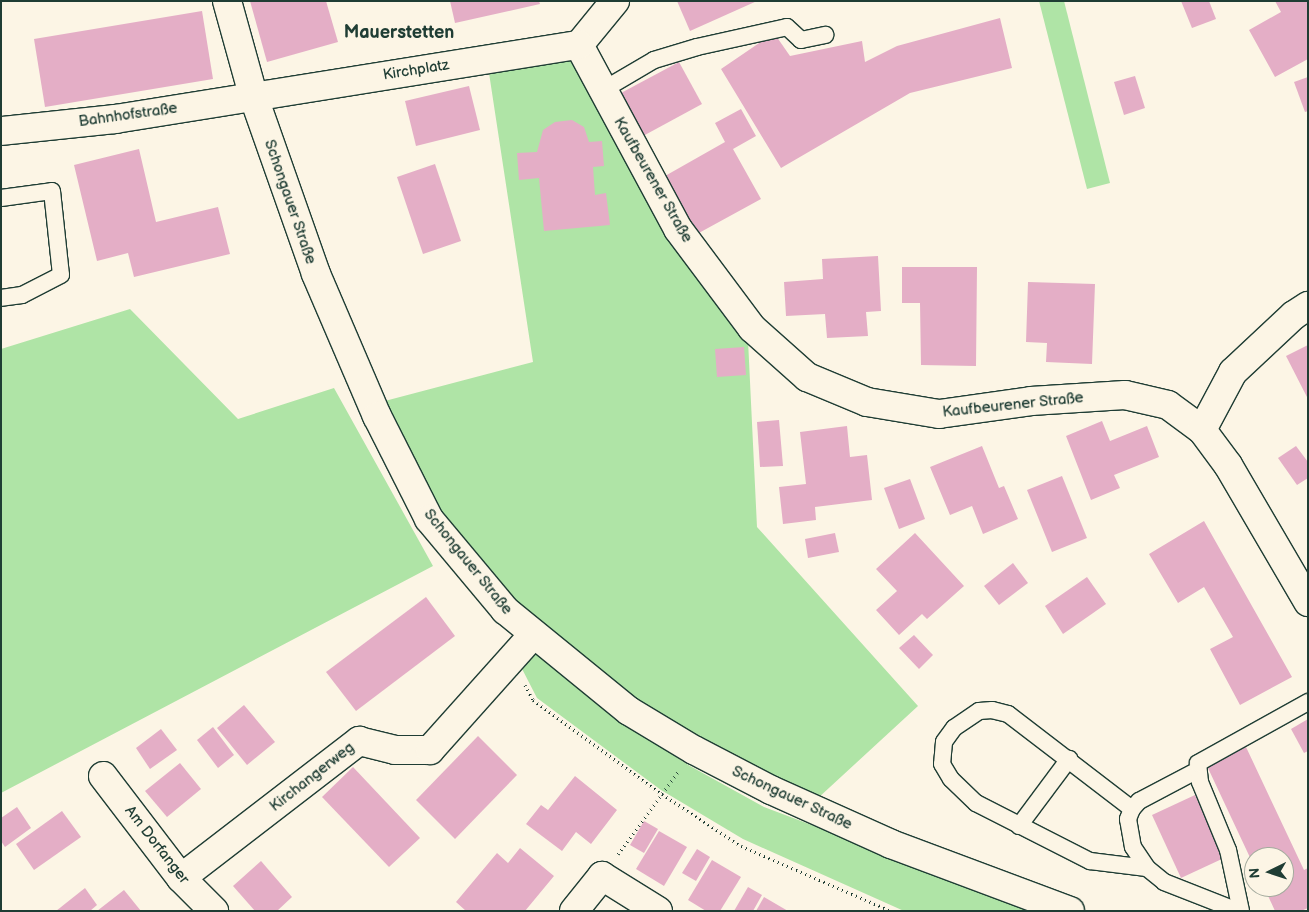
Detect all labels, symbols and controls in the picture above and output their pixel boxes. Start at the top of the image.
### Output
district label: Mauerstetten [344,22,454,44]
street label: Kirchplatz [382,56,450,84]
street label: Bahnhofstraße [78,99,178,131]
street label: Kaufbeurener Straße [610,114,696,246]
street label: Schongauer Straße [260,137,320,267]
street label: Kaufbeurener Straße [941,389,1085,421]
street label: Schongauer Straße [420,506,516,618]
street label: Kirchangerweg [266,738,358,816]
street label: Schongauer Straße [729,762,855,834]
street label: Am Dorfanger [121,802,193,888]
north arrow [1244,847,1294,897]
text: N [1246,867,1263,879]

